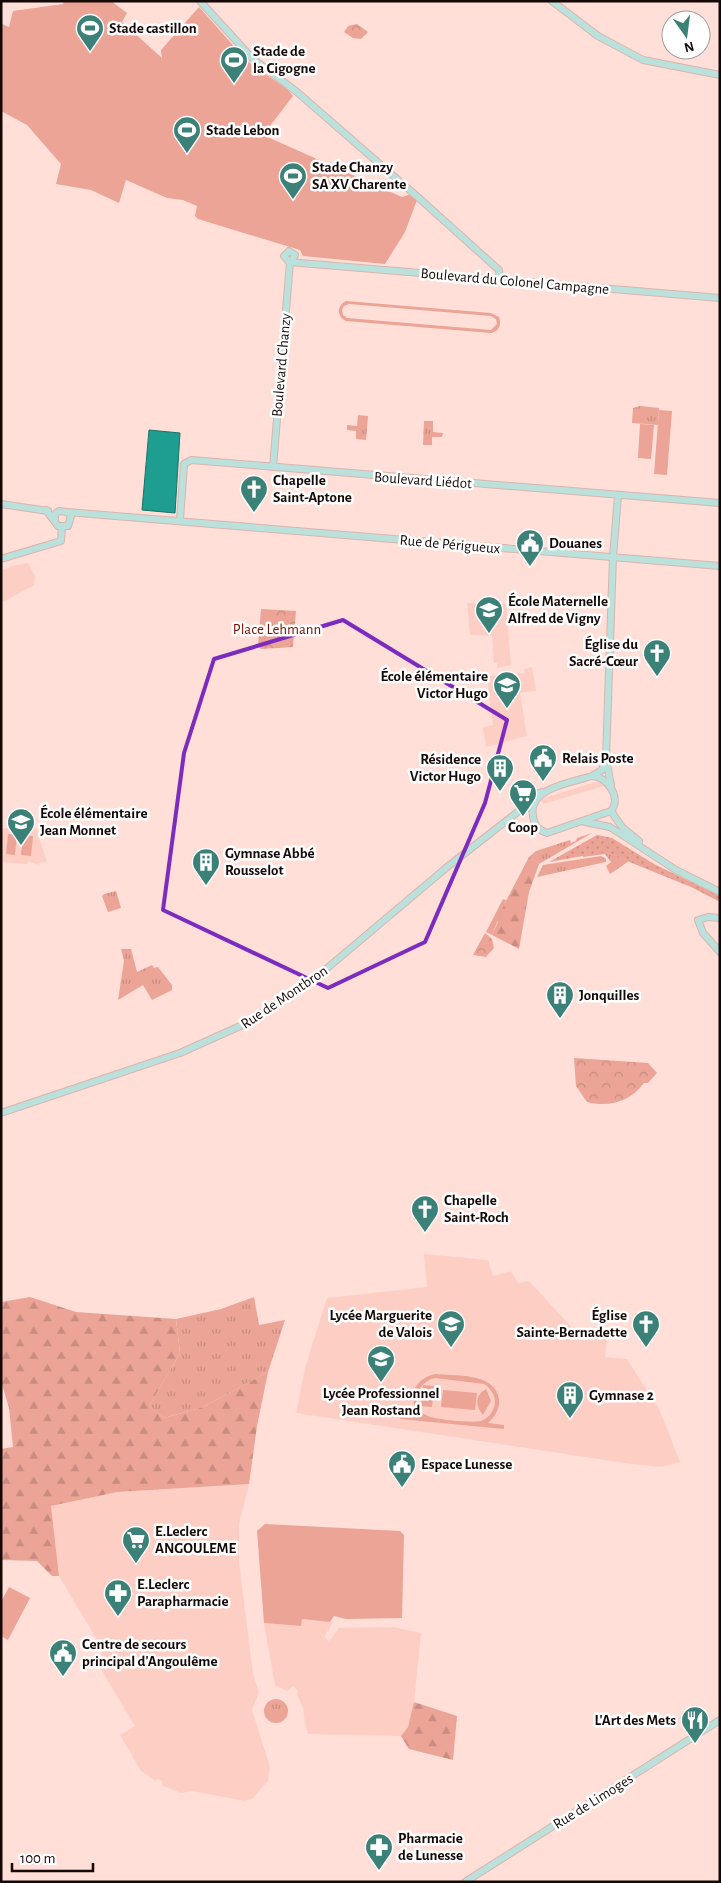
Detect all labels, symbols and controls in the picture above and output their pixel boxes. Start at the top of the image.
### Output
north arrow [661,10,711,60]
sports icon: Stade castillon [75,13,105,52]
place label: Stade castillon [109,21,197,36]
text: N [682,39,695,55]
place label: Stade de la Cigogne [253,44,315,76]
sports icon: Stade de la Cigogne [219,45,249,84]
sports icon: Stade Lebon [172,115,202,154]
place label: Stade Lebon [206,123,280,138]
place label: Stade Chanzy SA XV Charente [312,160,406,192]
sports icon: Stade Chanzy SA XV Charente [278,161,308,200]
street label: Boulevard du Colonel Campagne [420,266,610,297]
street label: Boulevard Chanzy [269,312,294,418]
street label: Boulevard Liédot [373,470,473,491]
place label: Chapelle Saint-Aptone [273,473,352,505]
church icon: Chapelle Saint-Aptone [239,474,269,513]
public building icon: Douanes [515,528,545,567]
street label: Rue de Périgueux [399,533,501,556]
place label: Douanes [549,536,602,551]
place label: École Maternelle Alfred de Vigny [508,592,608,626]
school or university icon: École Maternelle Alfred de Vigny [474,595,504,634]
park label: Place Lehmann [233,622,321,637]
place label: Église du Sacré-Cœur [569,635,639,669]
church icon: Église du Sacré-Cœur [642,638,672,677]
place label: École élémentaire Victor Hugo [380,667,488,701]
school or university icon: École élémentaire Victor Hugo [492,670,522,709]
public building icon: Relais Poste [528,743,558,782]
place label: Relais Poste [562,751,634,766]
place label: Résidence Victor Hugo [410,752,481,784]
building icon: Résidence Victor Hugo [485,753,515,792]
supermarket icon: Coop [508,778,538,817]
place label: École élémentaire Jean Monnet [40,804,148,838]
school or university icon: École élémentaire Jean Monnet [6,807,36,846]
place label: Coop [508,820,538,835]
place label: Gymnase Abbé Rousselot [225,846,315,878]
building icon: Gymnase Abbé Rousselot [191,847,221,886]
street label: Rue de Montbron [238,963,330,1032]
building icon: Jonquilles [545,980,575,1019]
place label: Jonquilles [579,988,639,1003]
place label: Chapelle Saint-Roch [444,1193,509,1225]
church icon: Chapelle Saint-Roch [410,1194,440,1233]
place label: Église Sainte-Bernadette [516,1306,627,1340]
place label: Lycée Marguerite de Valois [330,1308,432,1340]
school or university icon: Lycée Marguerite de Valois [436,1309,466,1348]
church icon: Église Sainte-Bernadette [631,1309,661,1348]
school or university icon: Lycée Professionnel Jean Rostand [366,1344,396,1383]
building icon: Gymnase 2 [555,1380,585,1419]
place label: Lycée Professionnel Jean Rostand [323,1386,439,1418]
place label: Gymnase 2 [589,1388,654,1403]
public building icon: Espace Lunesse [387,1449,417,1488]
place label: Espace Lunesse [421,1457,512,1472]
place label: E.Leclerc ANGOULEME [155,1524,237,1556]
supermarket icon: E.Leclerc ANGOULEME [121,1525,151,1564]
place label: E.Leclerc Parapharmacie [137,1577,229,1609]
pharmacy icon: E.Leclerc Parapharmacie [103,1578,133,1617]
place label: Centre de secours principal d'Angoulême [82,1637,218,1669]
public building icon: Centre de secours principal d'Angoulême [48,1638,78,1677]
restaurant icon: L'Art des Mets [680,1705,710,1744]
place label: L'Art des Mets [594,1713,676,1728]
street label: Rue de Limoges [551,1771,636,1832]
place label: Pharmacie de Lunesse [398,1831,463,1863]
pharmacy icon: Pharmacie de Lunesse [364,1832,394,1871]
scale bar [12,1840,94,1872]
text: 100 m [20,1851,55,1866]

